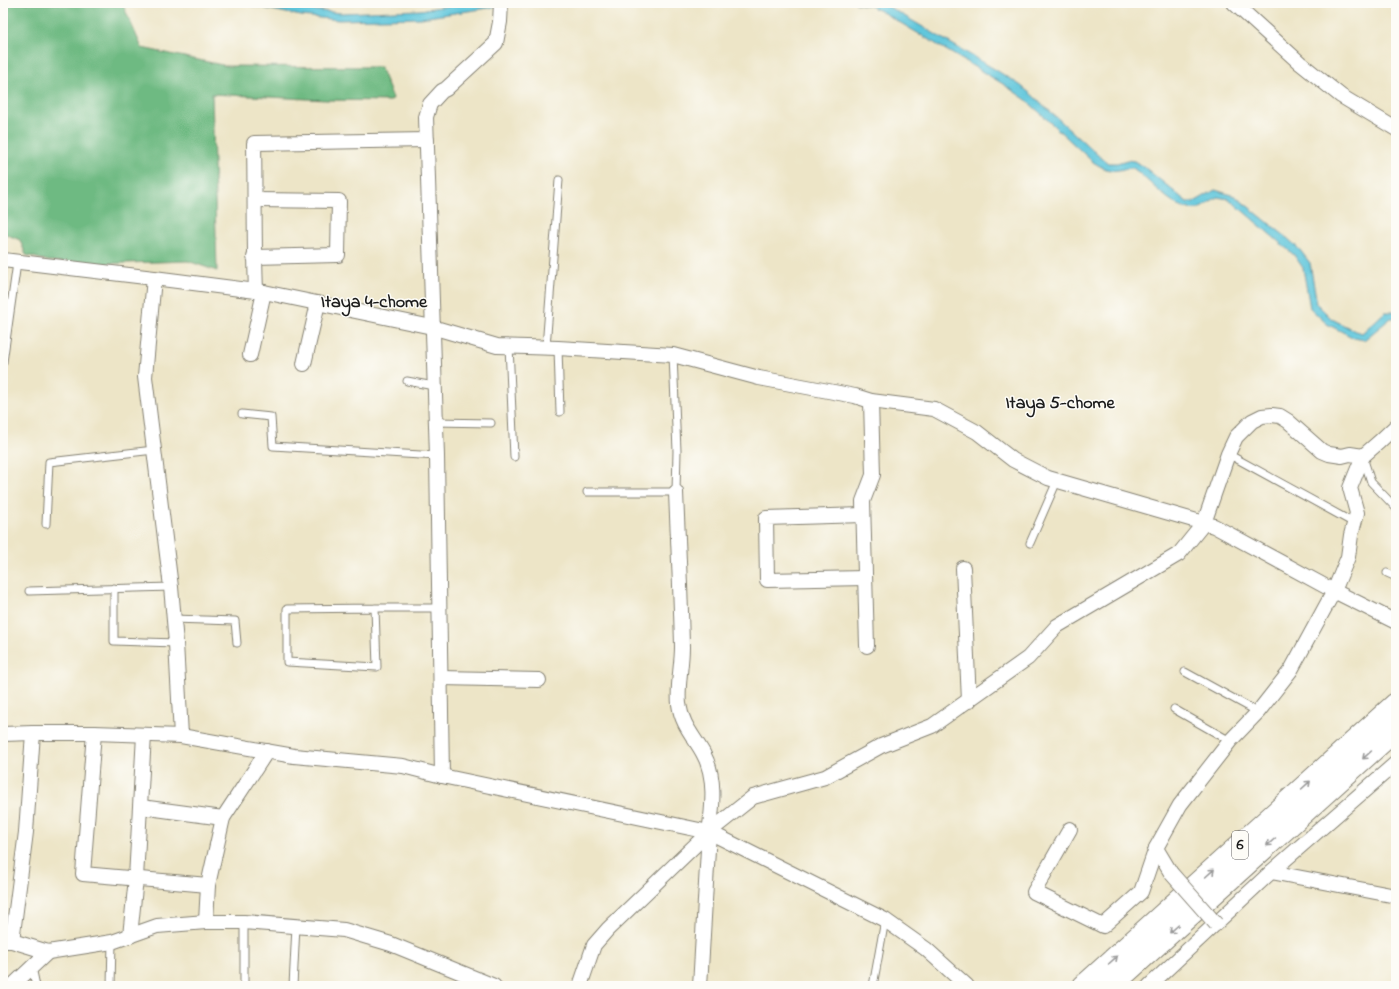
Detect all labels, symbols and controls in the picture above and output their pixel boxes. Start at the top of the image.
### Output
district label: Itaya 4-chome [321,290,428,317]
district label: Itaya 5-chome [1005,391,1116,418]
one-way arrow [1362,750,1372,760]
one-way arrow [1301,781,1311,790]
road number: 6 [1232,831,1248,859]
one-way arrow [1265,838,1276,847]
one-way arrow [1205,868,1215,877]
one-way arrow [1169,925,1179,934]
one-way arrow [1108,956,1118,965]

